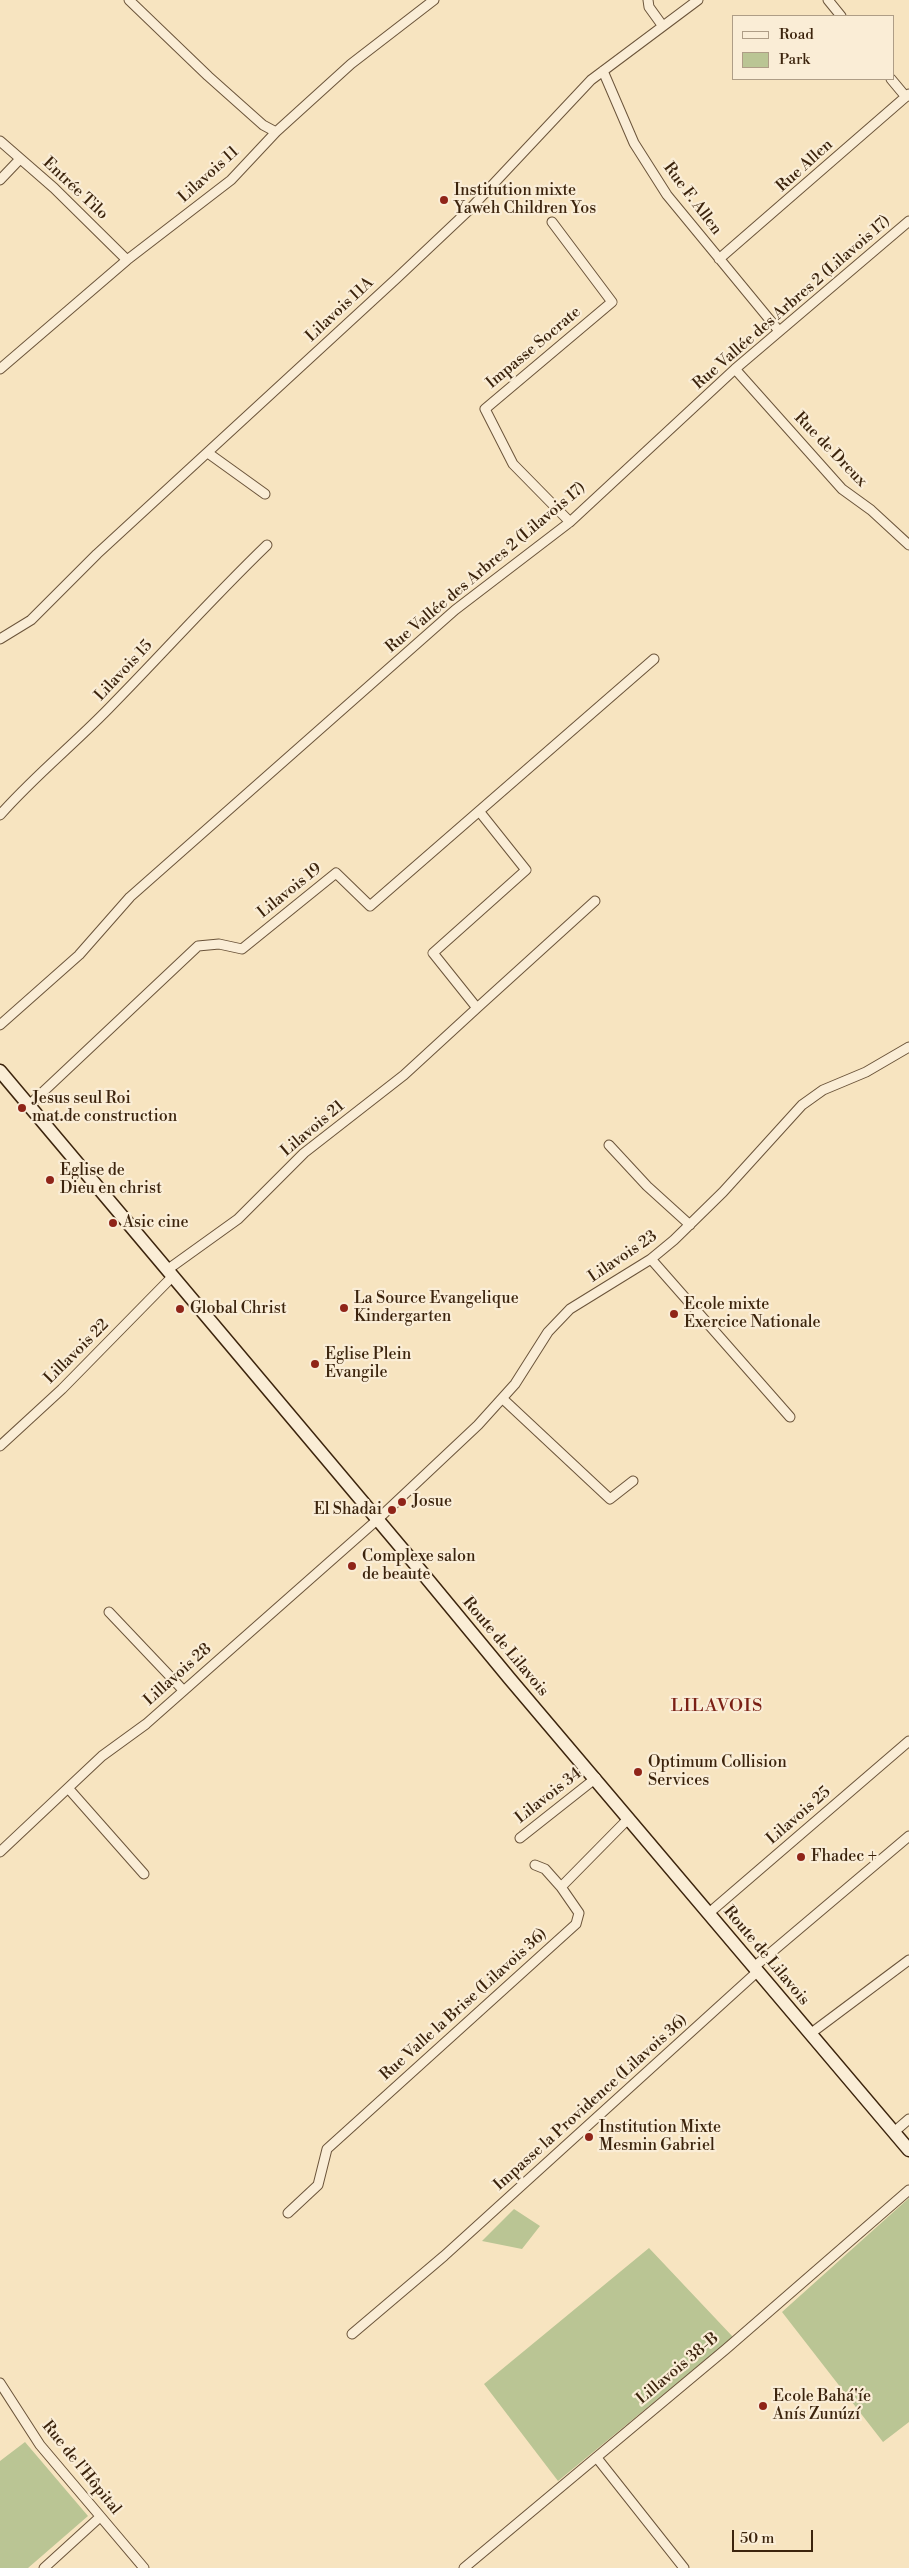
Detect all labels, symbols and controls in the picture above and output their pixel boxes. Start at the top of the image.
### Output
legend [732,15,894,80]
text: Road [779,25,814,44]
text: Park [779,50,810,69]
street label: Rue Allen [773,136,837,196]
street label: Lilavois 11 [175,143,243,207]
street label: Entrée Tilo [38,154,112,224]
street label: Rue F. Allen [659,159,725,239]
place label: Institution mixte Yaweh Children Yos [454,181,596,219]
marker: Institution mixte Yaweh Children Yos [438,194,450,206]
street label: Rue Vallée des Arbres 2 (Lilavois 17) [689,212,895,394]
street label: Lilavois 11A [302,274,378,346]
street label: Impasse Socrate [483,303,585,393]
street label: Rue de Dreux [790,409,870,491]
street label: Rue Vallée des Arbres 2 (Lilavois 17) [382,479,590,657]
street label: Lilavois 15 [91,636,157,706]
street label: Lilavois 19 [254,859,326,923]
place label: Jesus seul Roi mat.de construction [32,1089,177,1127]
street label: Lilavois 21 [277,1097,349,1161]
marker: Jesus seul Roi mat.de construction [16,1102,28,1114]
place label: Eglise de Dieu en christ [60,1161,162,1199]
marker: Eglise de Dieu en christ [44,1174,56,1186]
place label: Asic cine [123,1213,189,1233]
marker: Asic cine [107,1217,119,1229]
street label: Lilavois 23 [585,1227,661,1287]
place label: La Source Evangelique Kindergarten [354,1289,519,1327]
place label: Ecole mixte Exercice Nationale [684,1295,821,1333]
place label: Global Christ [190,1299,287,1319]
marker: La Source Evangelique Kindergarten [338,1302,350,1314]
marker: Global Christ [174,1303,186,1315]
marker: Ecole mixte Exercice Nationale [668,1308,680,1320]
street label: Lillavois 22 [41,1316,113,1388]
place label: Eglise Plein Evangile [325,1345,411,1383]
marker: Eglise Plein Evangile [309,1358,321,1370]
place label: Josue [412,1492,452,1512]
marker: Josue [396,1496,408,1508]
place label: El Shadai [314,1500,382,1520]
marker: El Shadai [386,1504,398,1516]
place label: Complexe salon de beaute [362,1547,475,1585]
marker: Complexe salon de beaute [346,1560,358,1572]
street label: Route de Lilavois [458,1593,552,1701]
street label: Lillavois 28 [140,1640,216,1710]
district label: LILAVOIS [670,1696,764,1718]
place label: Optimum Collision Services [648,1753,787,1791]
street label: Lilavois 34 [512,1764,586,1828]
marker: Optimum Collision Services [632,1766,644,1778]
street label: Lilavois 25 [763,1783,835,1849]
place label: Fhadec + [811,1847,877,1867]
marker: Fhadec + [795,1851,807,1863]
street label: Route de Lilavois [719,1902,813,2010]
street label: Rue Valle la Brise (Lilavois 36) [377,1925,551,2085]
street label: Impasse la Providence (Lilavois 36) [490,2011,692,2195]
place label: Institution Mixte Mesmin Gabriel [599,2118,721,2156]
marker: Institution Mixte Mesmin Gabriel [583,2131,595,2143]
street label: Lillavois 38-B [633,2329,723,2409]
place label: Ecole Bahá'íe Anís Zunúzí [773,2387,871,2425]
marker: Ecole Bahá'íe Anís Zunúzí [757,2400,769,2412]
street label: Rue de l'Hôpital [37,2417,125,2519]
scale bar [734,2520,815,2552]
text: 50 m [740,2529,774,2548]

